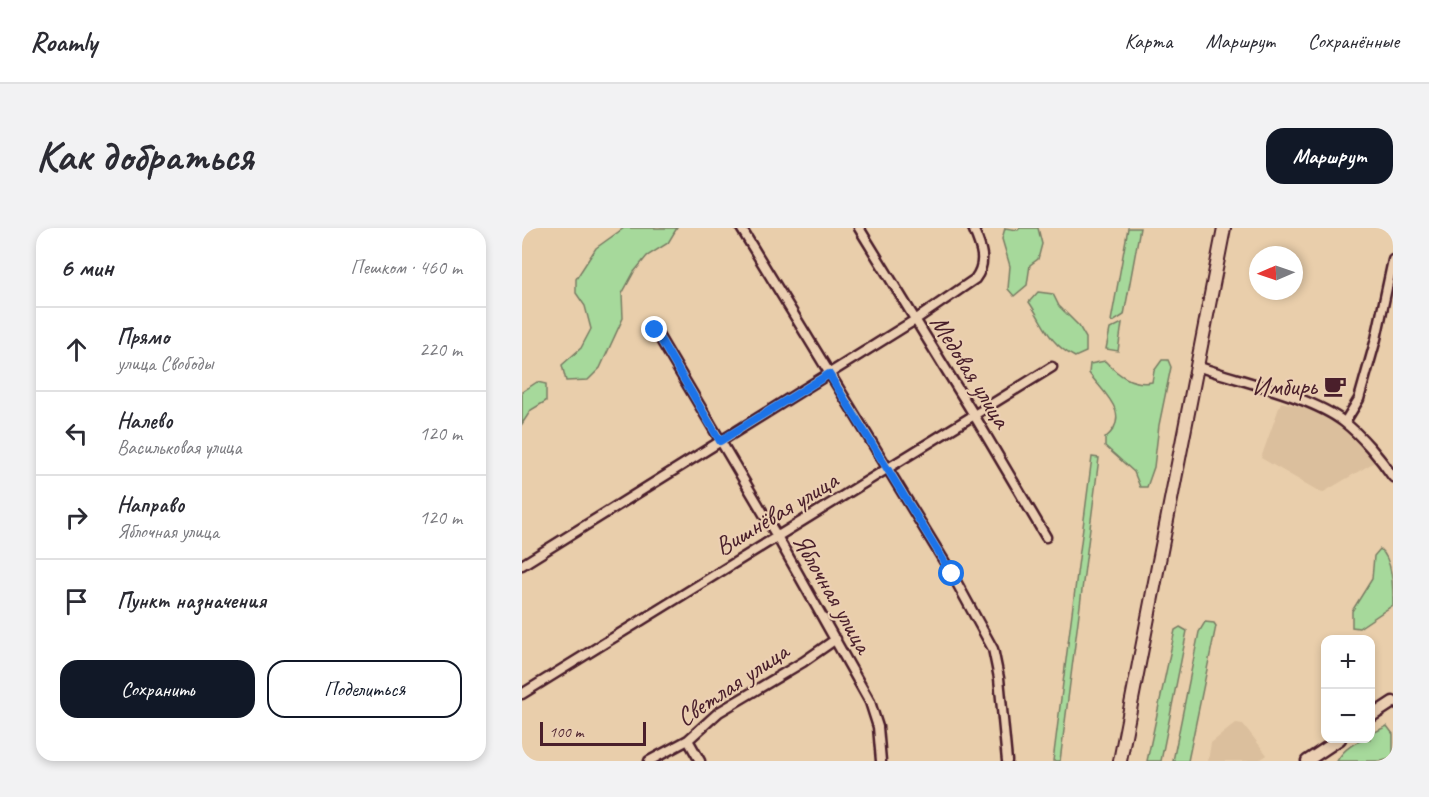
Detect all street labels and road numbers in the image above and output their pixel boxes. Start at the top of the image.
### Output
street label: Медовая улица [923,308,1019,435]
street label: Вишнёвая улица [709,463,845,563]
street label: Яблочная улица [785,528,881,661]
street label: Светлая улица [670,634,796,734]

